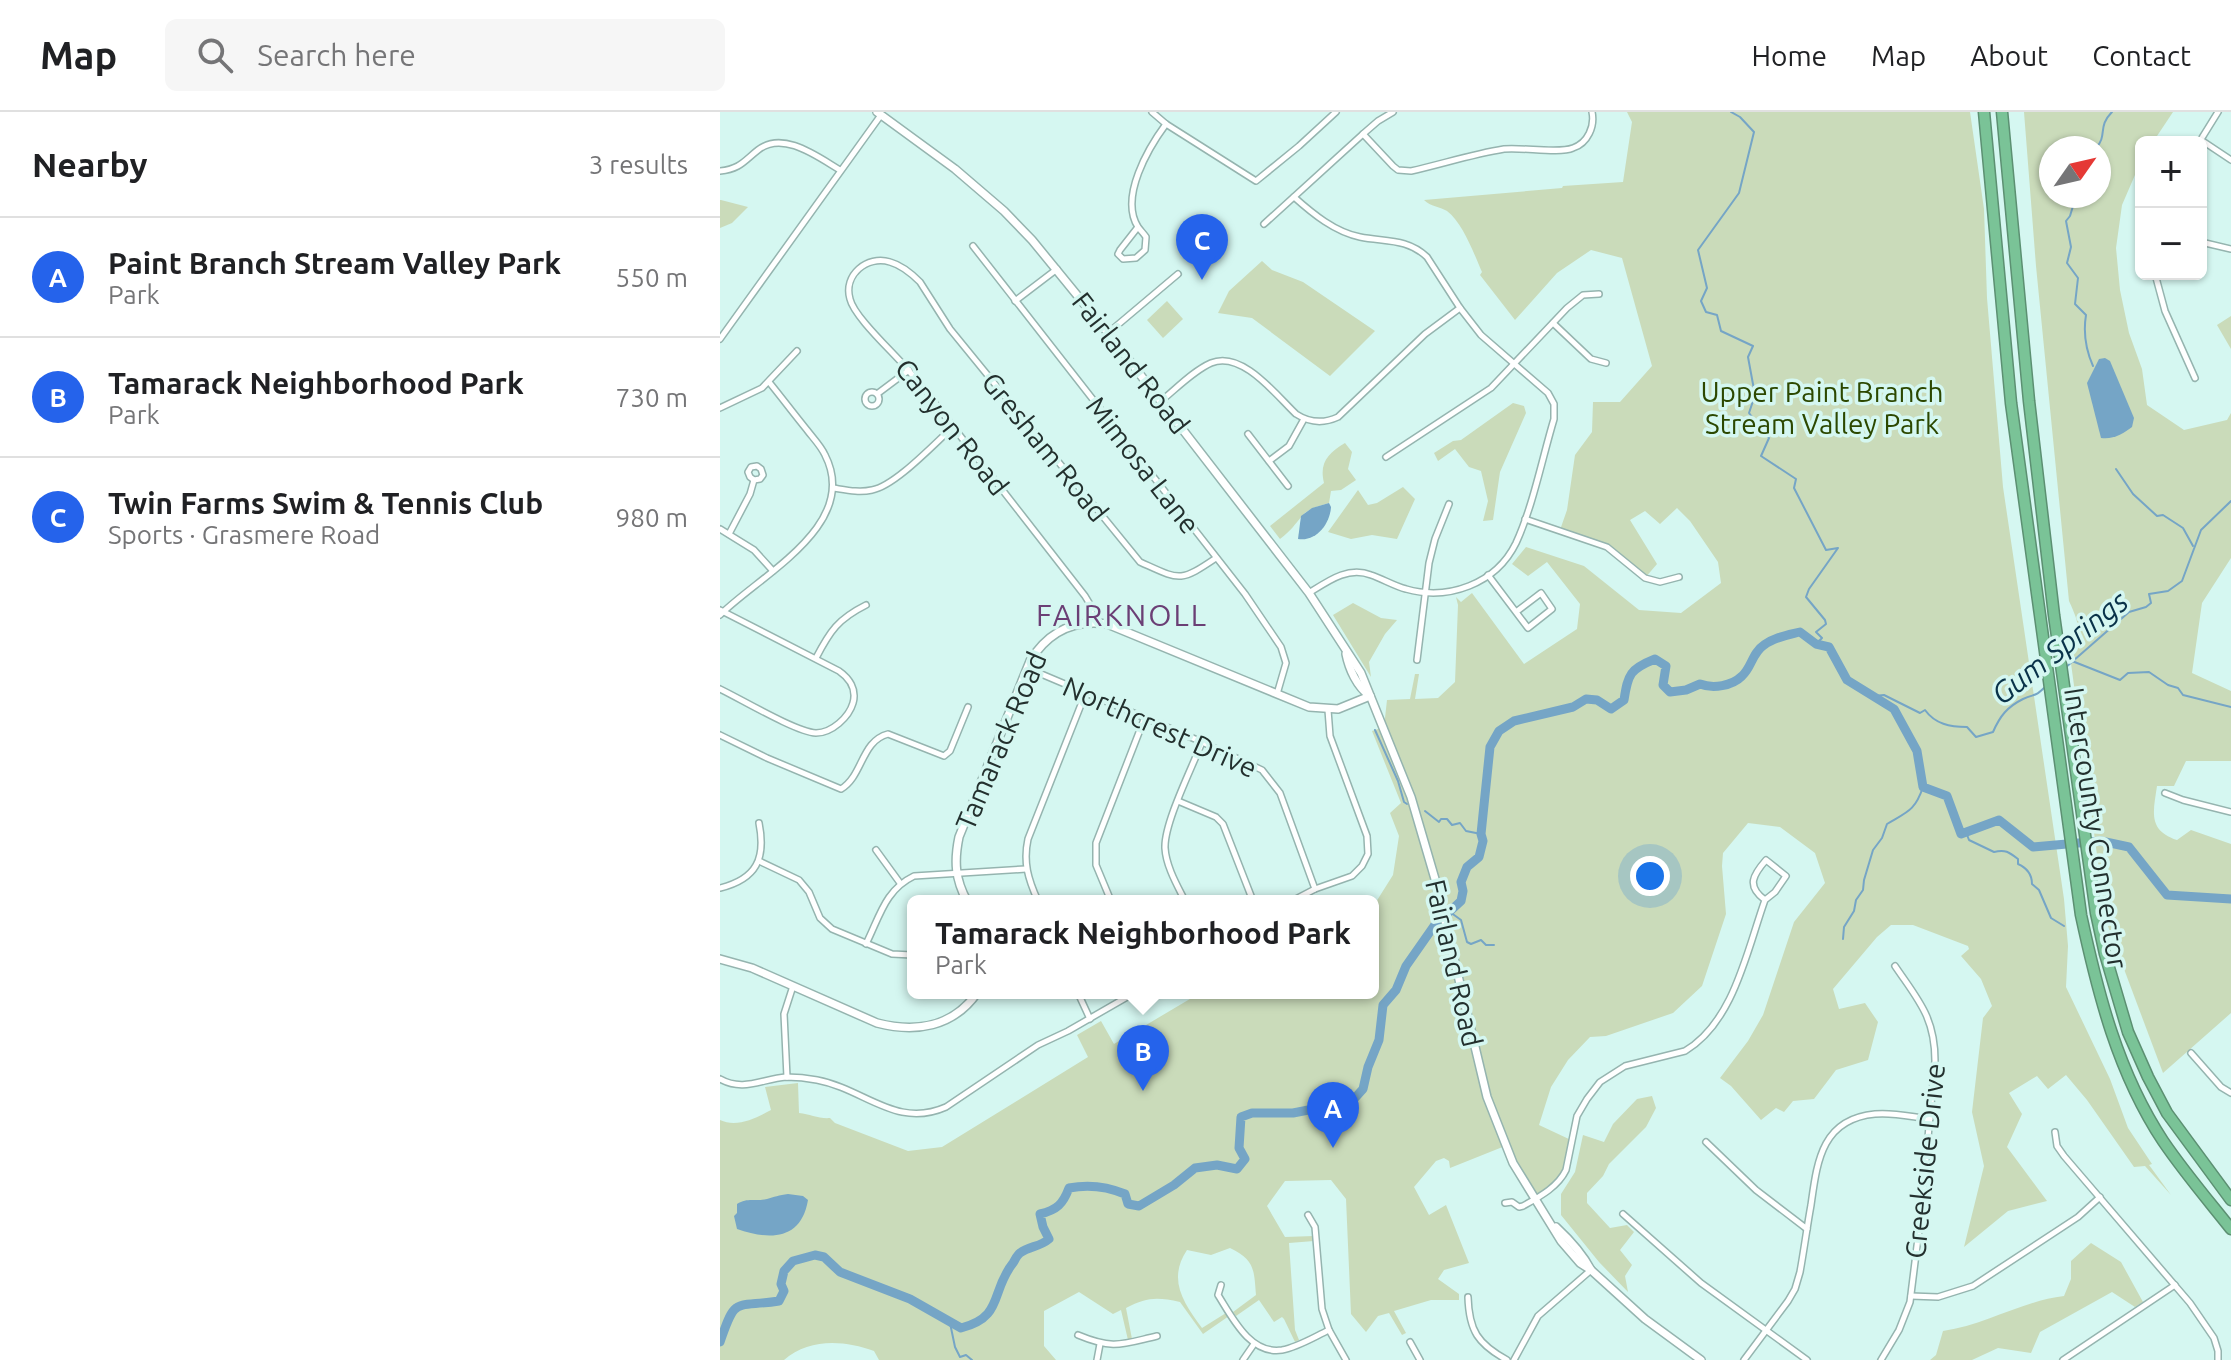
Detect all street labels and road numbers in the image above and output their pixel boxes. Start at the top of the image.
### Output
street label: Fairland Road [1067,286,1196,439]
street label: Canyon Road [890,352,1015,501]
street label: Gresham Road [976,366,1115,527]
street label: Mimosa Lane [1080,390,1206,539]
street label: Tamarack Road [949,647,1052,835]
street label: Northcrest Drive [1059,670,1262,783]
street label: Intercounty Connector [2059,685,2134,971]
street label: Fairland Road [1420,876,1489,1049]
street label: Creekside Drive [1899,1062,1950,1260]

